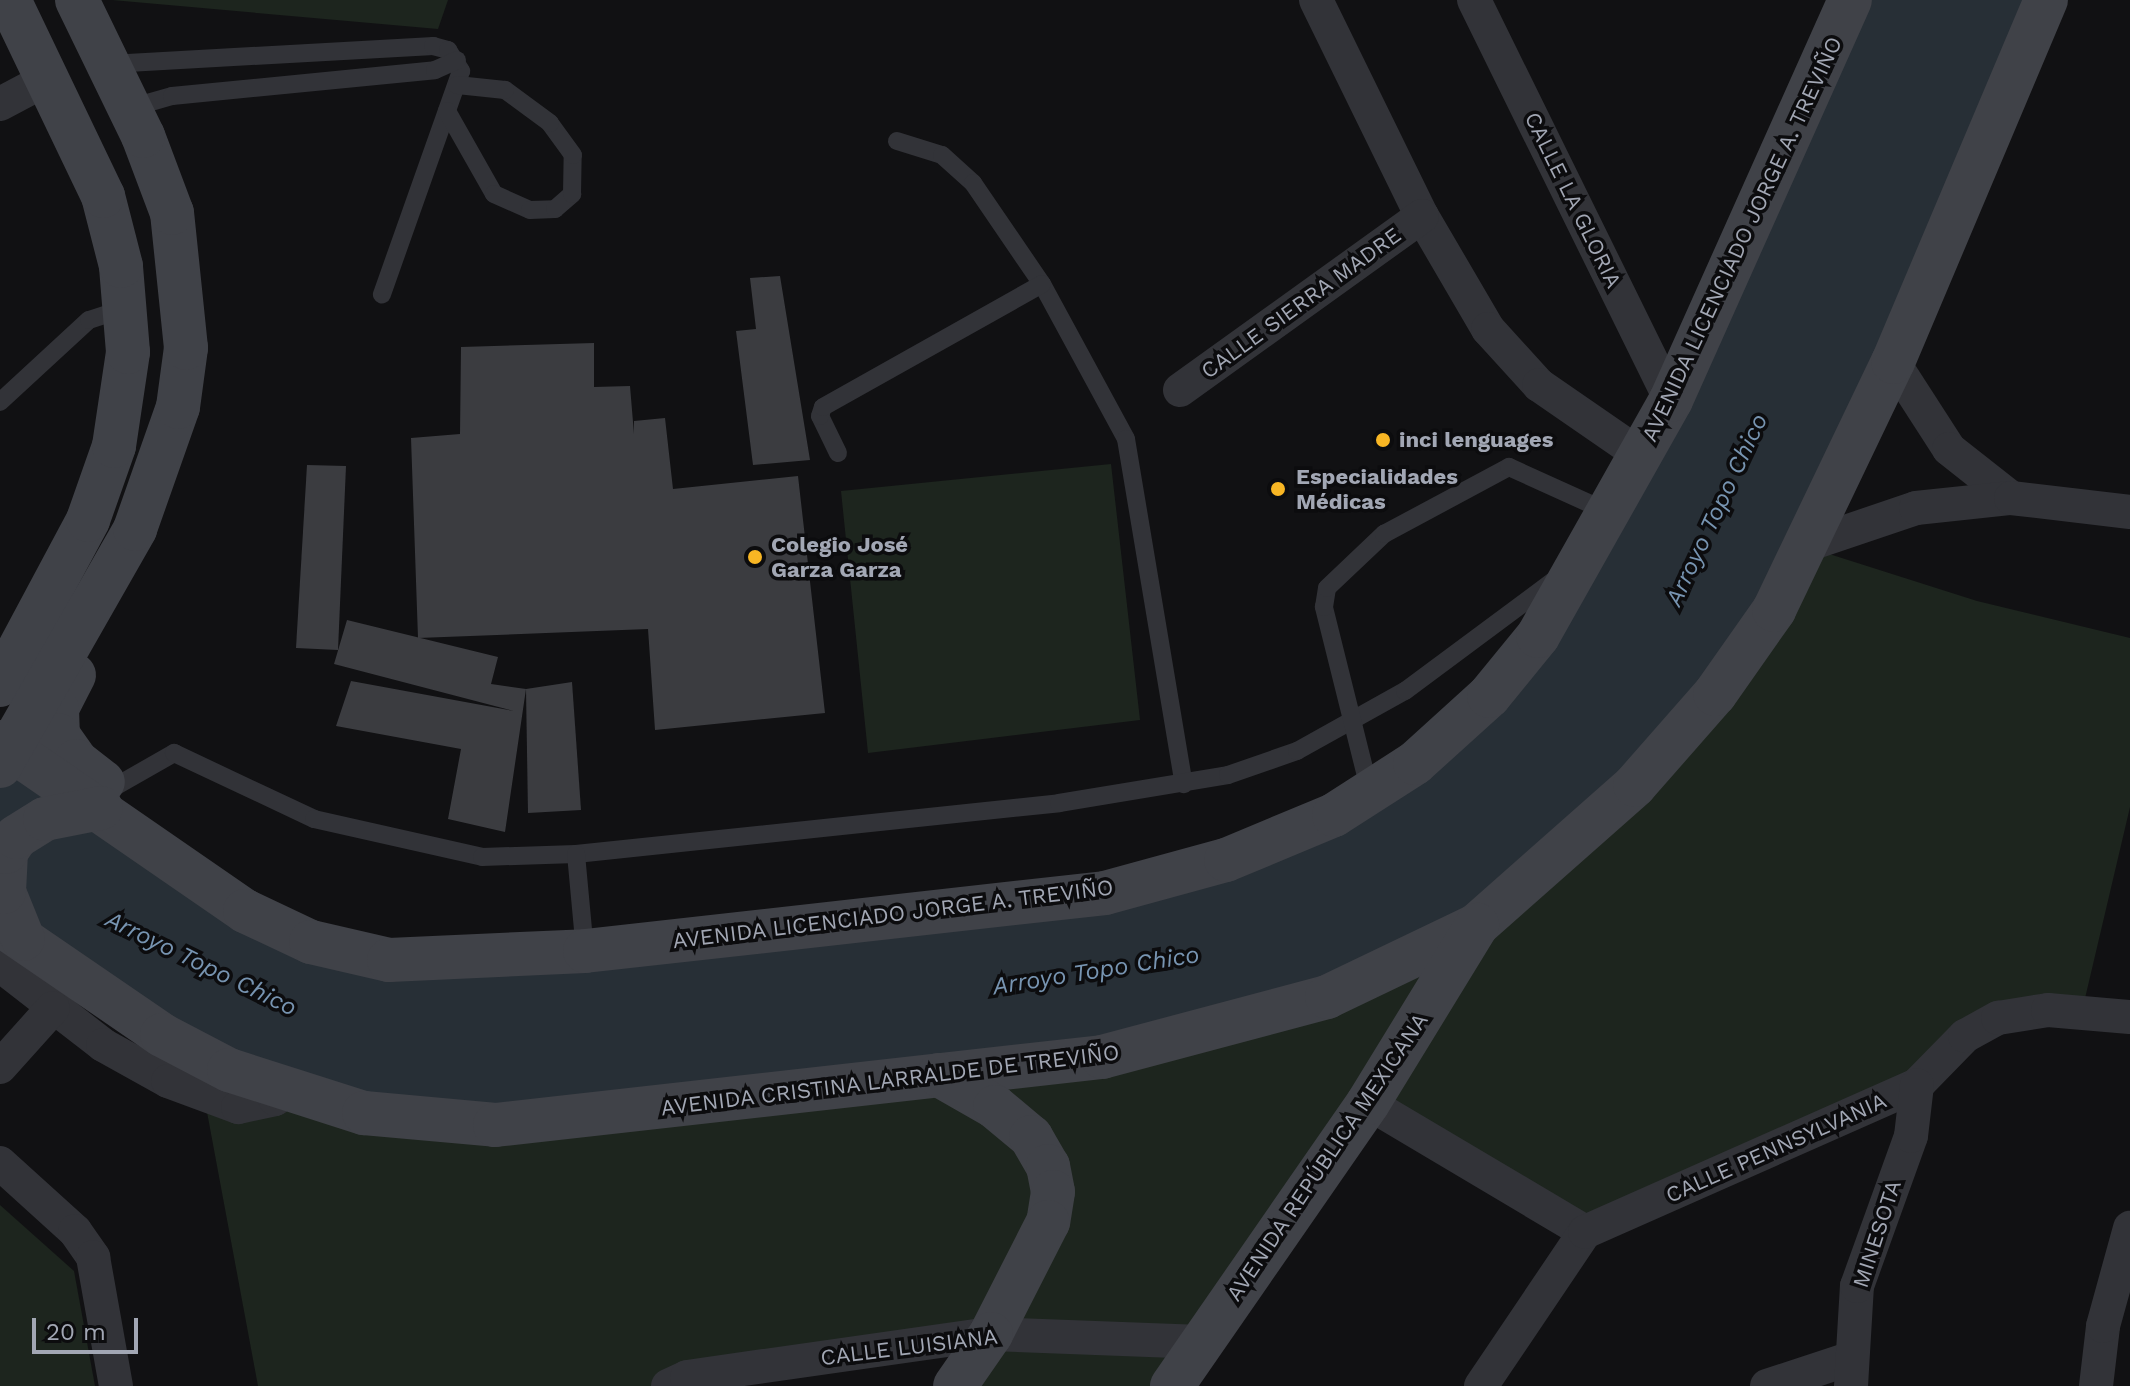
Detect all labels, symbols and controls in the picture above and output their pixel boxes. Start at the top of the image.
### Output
street label: AVENIDA LICENCIADO JORGE A. TREVIÑO [1636,31,1848,447]
street label: CALLE LA GLORIA [1519,107,1627,293]
street label: CALLE SIERRA MADRE [1196,221,1406,385]
water label: Arroyo Topo Chico [1660,409,1774,611]
place label: inci lenguages [1399,427,1553,453]
marker: inci lenguages [1374,431,1392,449]
place label: Especialidades Médicas [1296,463,1458,514]
marker: Especialidades Médicas [1267,478,1289,500]
place label: Colegio José Garza Garza [771,531,908,582]
marker: Colegio José Garza Garza [746,548,764,566]
street label: AVENIDA LICENCIADO JORGE A. TREVIÑO [670,874,1116,954]
water label: Arroyo Topo Chico [101,905,301,1023]
water label: Arroyo Topo Chico [990,940,1202,1002]
street label: AVENIDA REPÚBLICA MEXICANA [1220,1007,1434,1307]
street label: AVENIDA CRISTINA LARRALDE DE TREVIÑO [658,1039,1122,1121]
street label: CALLE PENNSYLVANIA [1662,1087,1890,1209]
street label: MINESOTA [1847,1177,1907,1291]
scale bar [36,1302,142,1352]
text: 20 m [46,1318,106,1346]
street label: CALLE LUISIANA [819,1323,999,1371]

